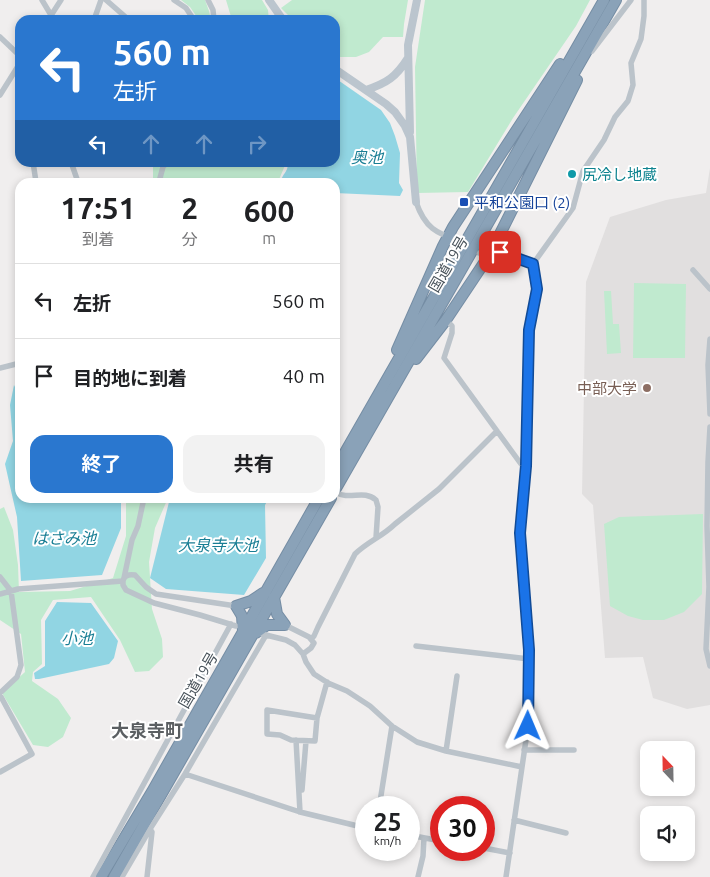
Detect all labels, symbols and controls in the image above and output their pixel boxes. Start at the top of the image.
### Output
text: 560 m [113,32,211,72]
icon: left [30,35,95,100]
text: 左折 [113,78,157,103]
icon: left [84,130,112,158]
icon: ahead [137,130,165,158]
icon: ahead [190,130,218,158]
icon: right [243,130,271,158]
water label: 奥池 [351,148,385,166]
place label: 尻冷し地蔵 [582,166,657,183]
marker: 尻冷し地蔵 [566,168,578,180]
text: 17:51 [61,191,136,225]
text: 2 [181,191,198,225]
text: 600 [244,194,294,228]
place label: 平和公園口 (2) [474,194,570,211]
marker: 平和公園口 (2) [458,196,470,208]
text: m [262,229,276,247]
text: 到着 [82,230,114,248]
text: 分 [182,230,198,248]
pin [479,231,521,273]
street label: 国道19号 [425,233,471,295]
icon: arrive [486,238,514,266]
icon: left [30,287,58,315]
text: 560 m [272,290,325,312]
text: 左折 [73,292,111,314]
icon: arrive [30,362,58,390]
text: 40 m [283,365,325,387]
text: 目的地に到着 [73,367,187,389]
place label: 中部大学 [577,380,637,397]
marker: 中部大学 [641,382,653,394]
button: 終了 [30,435,173,493]
button: 共有 [183,435,325,493]
water label: はさみ池 [32,529,98,547]
water label: 大泉寺大池 [178,536,260,554]
water label: 小池 [61,629,95,647]
street label: 国道19号 [175,649,221,711]
position arrow [501,699,553,751]
district label: 大泉寺町 [111,720,183,740]
north arrow [640,741,695,796]
map controls [640,741,695,861]
speed limit sign: 30 [430,796,495,861]
button: sound [640,806,695,861]
text: 25 [373,808,402,836]
text: km/h [374,834,401,847]

